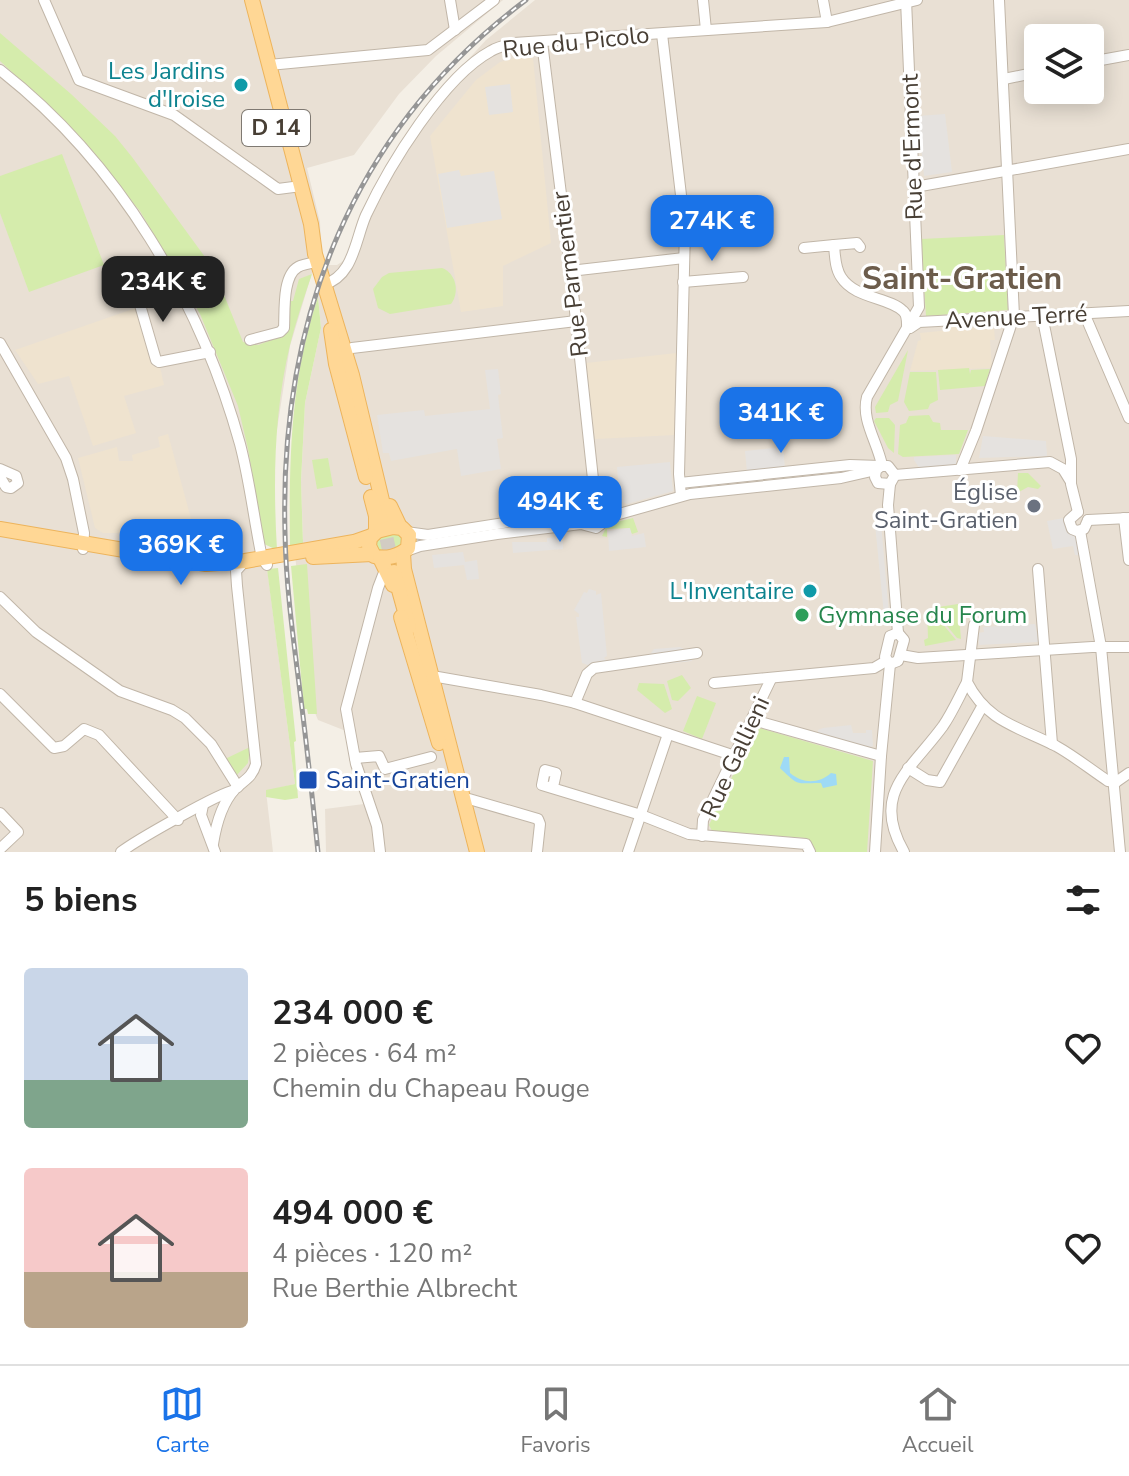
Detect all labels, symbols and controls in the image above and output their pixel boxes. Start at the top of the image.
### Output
street label: Rue du Picolo [501,18,651,66]
map controls [1024,24,1104,104]
button: layers [1024,24,1104,104]
place label: Les Jardins d'Iroise [108,55,225,115]
street label: Rue d'Ermont [893,73,931,221]
marker: Les Jardins d'Iroise [232,76,250,94]
road number: D 14 [242,110,310,146]
street label: Rue Parmentier [544,189,596,359]
pin: 274K € [647,195,777,263]
text: 274K € [669,203,755,238]
pin: 234K € [98,256,228,324]
district label: Saint-Gratien [862,257,1062,300]
text: 234K € [120,264,206,299]
street label: Avenue Terré [944,297,1088,337]
pin: 341K € [716,387,846,455]
text: 341K € [738,395,824,430]
pin: 494K € [495,476,625,544]
place label: Église Saint-Gratien [874,476,1018,536]
text: 494K € [517,484,603,519]
marker: Église Saint-Gratien [1025,497,1043,515]
pin: 369K € [116,519,246,587]
text: 369K € [138,527,224,562]
place label: L'Inventaire [670,575,794,607]
marker: L'Inventaire [801,582,819,600]
place label: Gymnase du Forum [818,599,1027,631]
marker: Gymnase du Forum [793,606,811,624]
street label: Rue Gallieni [693,691,777,823]
place label: Saint-Gratien [326,764,470,796]
marker: Saint-Gratien [297,769,319,791]
text: 5 biens [24,877,138,923]
icon: filters [1061,878,1105,922]
text: 234 000 € [272,990,433,1036]
icon: home [88,1000,184,1096]
icon: heart [1061,1026,1105,1070]
text: 2 pièces · 64 m² [272,1036,457,1071]
text: Chemin du Chapeau Rouge [272,1071,590,1106]
text: 494 000 € [272,1190,433,1236]
icon: home [88,1200,184,1296]
icon: heart [1061,1226,1105,1270]
text: 4 pièces · 120 m² [272,1236,472,1271]
text: Rue Berthie Albrecht [272,1271,517,1306]
tab: Carte [156,1382,209,1460]
tab: Favoris [520,1382,591,1460]
tab: Accueil [902,1382,973,1460]

